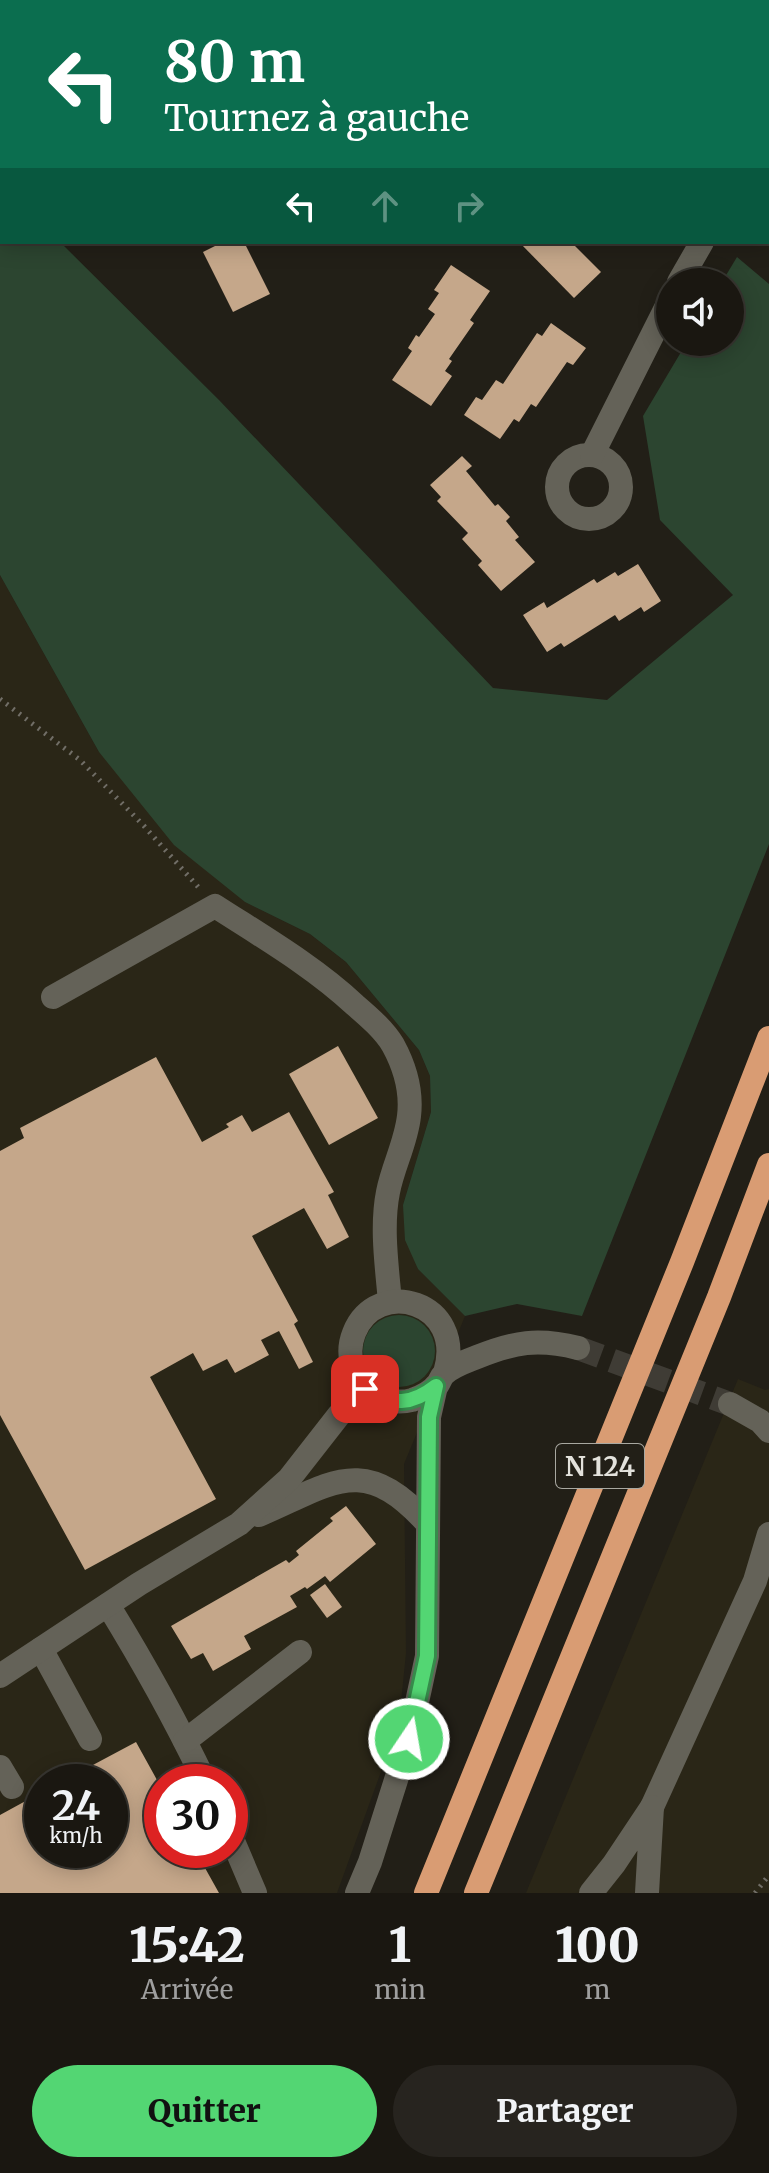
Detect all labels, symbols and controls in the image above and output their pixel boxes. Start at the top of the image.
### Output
text: 80 m [164,27,305,97]
icon: left [32,32,136,136]
text: Tournez à gauche [164,96,469,141]
icon: left [279,184,323,228]
icon: ahead [363,184,407,228]
icon: right [447,184,491,228]
map controls [656,268,744,356]
button: sound [656,268,744,356]
pin [331,1355,399,1423]
icon: arrive [343,1367,387,1411]
road number: N 124 [556,1444,644,1488]
position arrow [367,1697,451,1781]
speed limit sign: 30 [144,1764,248,1868]
text: 24 [52,1781,100,1831]
text: km/h [50,1823,102,1848]
text: 15:42 [129,1915,245,1975]
text: 1 [389,1915,411,1975]
text: 100 [555,1915,640,1975]
text: Arrivée [141,1973,233,2006]
text: min [374,1973,426,2006]
text: m [584,1973,610,2006]
button: Quitter [32,2065,377,2157]
button: Partager [393,2065,737,2157]

